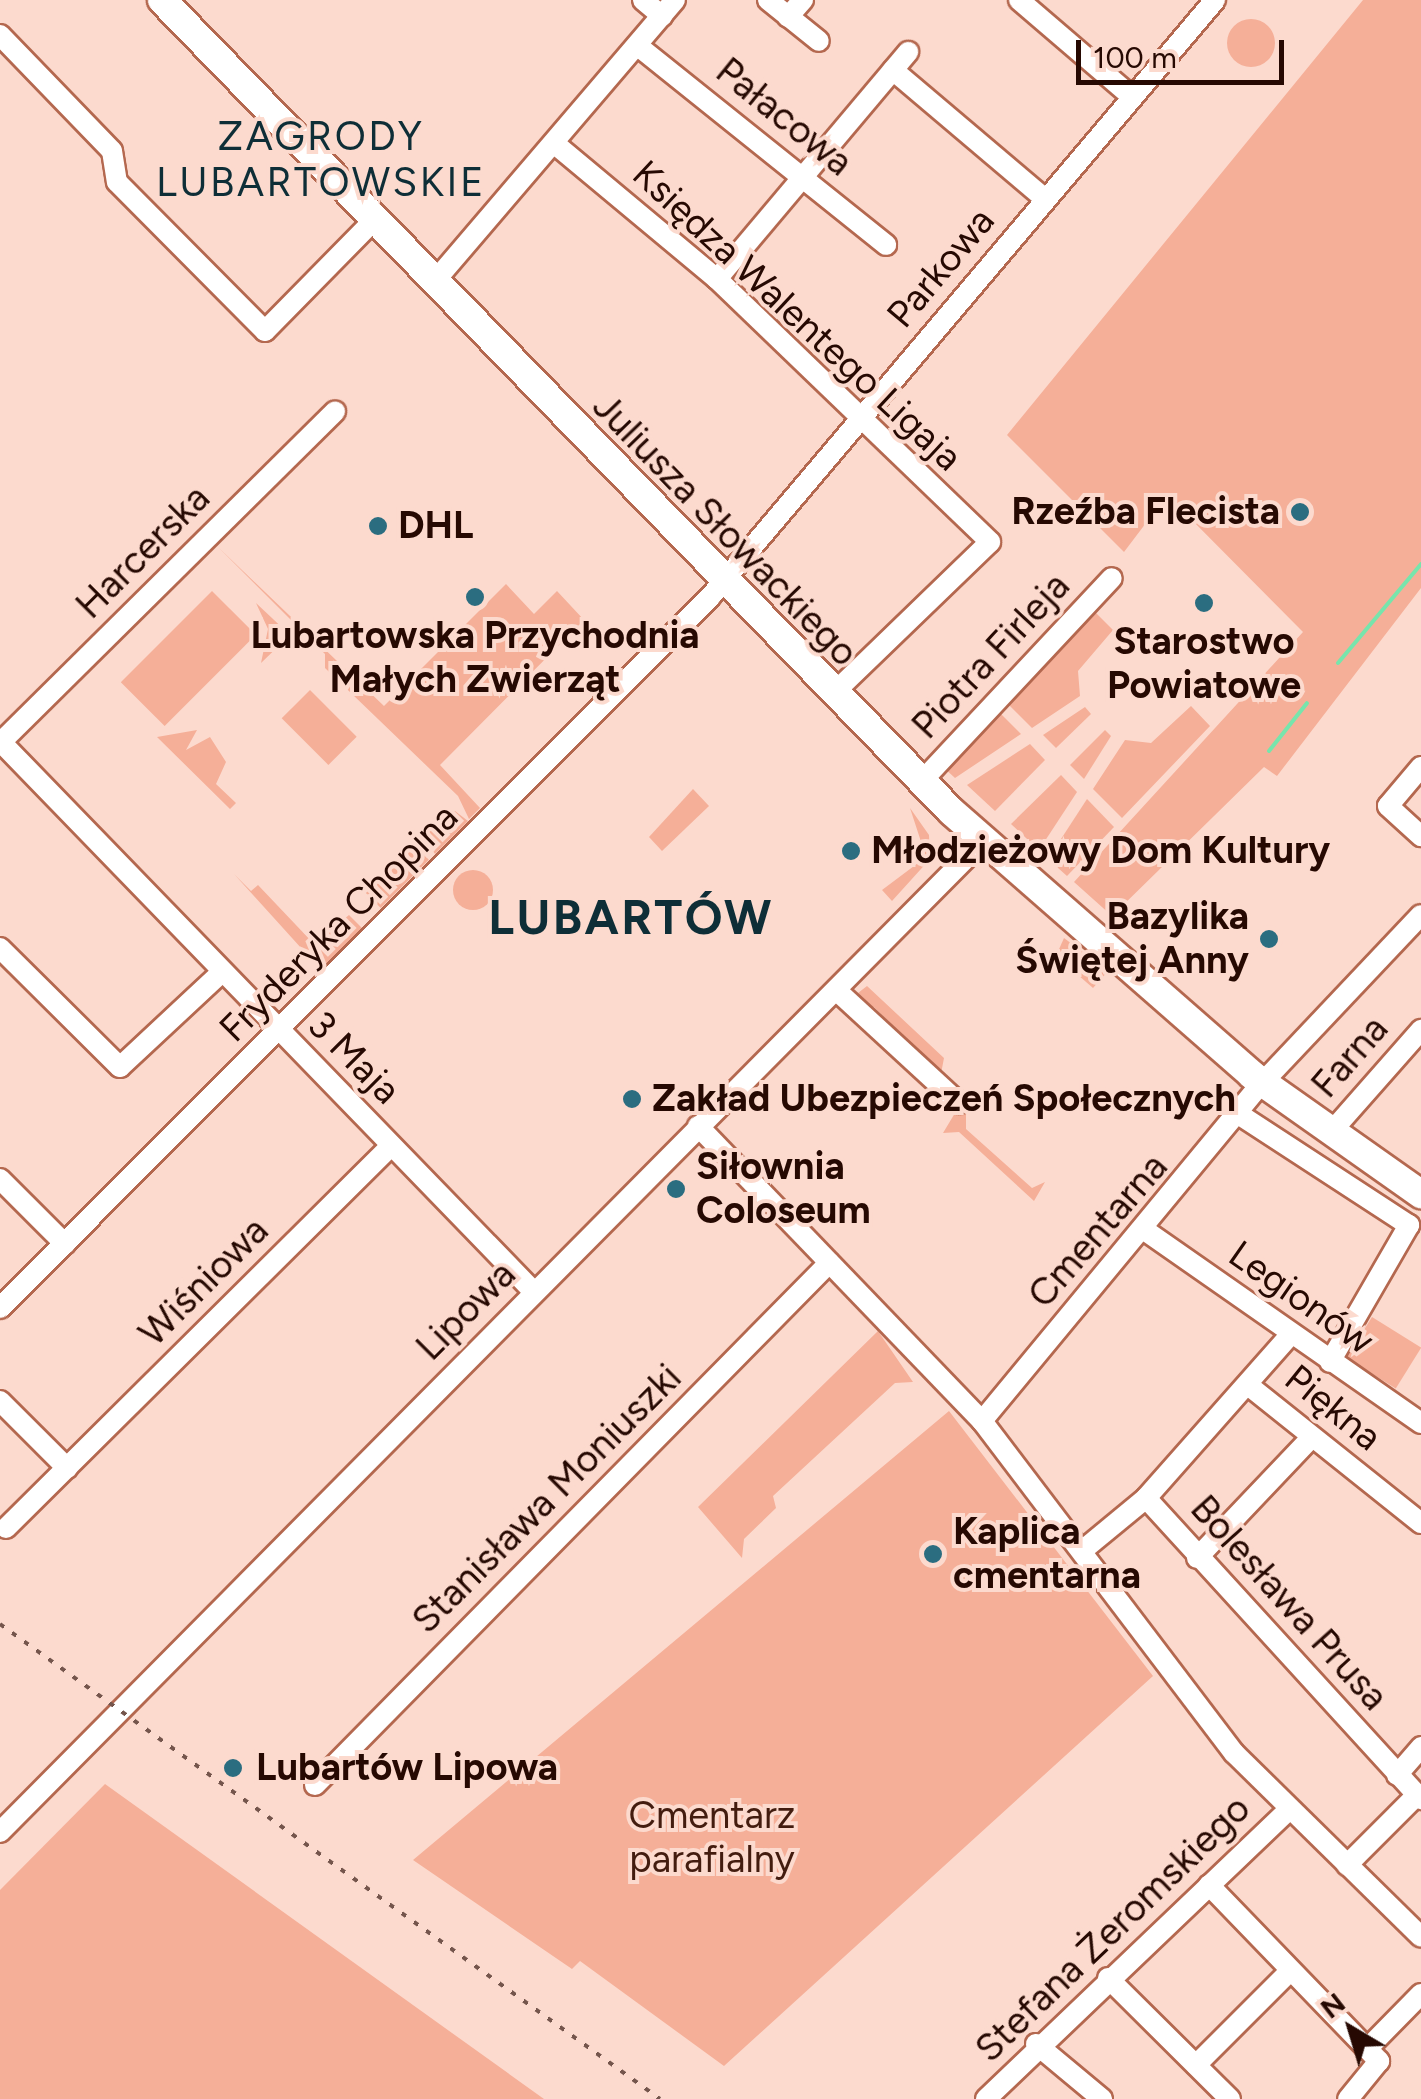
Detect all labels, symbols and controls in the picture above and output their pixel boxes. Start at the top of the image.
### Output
scale bar [1081,20,1288,82]
text: 100 m [1093,39,1177,76]
street label: Pałacowa [707,48,861,186]
district label: ZAGRODY LUBARTOWSKIE [156,112,486,206]
street label: Księdza Walentego Ligaja [623,152,971,480]
street label: Parkowa [878,199,1004,337]
street label: Juliusza Słowackiego [583,384,867,676]
street label: Harcerska [67,476,219,628]
place label: Rzeźba Flecista [1011,489,1280,535]
marker: Rzeźba Flecista [1289,501,1311,523]
place label: DHL [398,503,474,549]
marker: DHL [367,515,389,537]
street label: Piotra Firleja [903,564,1079,748]
marker: Lubartowska Przychodnia Małych Zwierząt [464,586,486,608]
marker: Starostwo Powiatowe [1193,592,1215,614]
place label: Lubartowska Przychodnia Małych Zwierząt [250,613,700,702]
place label: Starostwo Powiatowe [1107,619,1301,708]
street label: Fryderyka Chopina [211,795,467,1051]
place label: Młodzieżowy Dom Kultury [871,828,1330,874]
marker: Młodzieżowy Dom Kultury [840,840,862,862]
district label: LUBARTÓW [488,889,774,947]
place label: Bazylika Świętej Anny [1015,894,1249,984]
marker: Bazylika Świętej Anny [1258,928,1280,950]
street label: 3 Maja [299,1003,409,1113]
street label: Farna [1302,1007,1398,1107]
place label: Zakład Ubezpieczeń Społecznych [652,1076,1236,1122]
marker: Zakład Ubezpieczeń Społecznych [621,1088,643,1110]
place label: Siłownia Coloseum [696,1144,871,1234]
street label: Cmentarna [1019,1145,1177,1317]
marker: Siłownia Coloseum [665,1178,687,1200]
street label: Wiśniowa [130,1208,278,1356]
street label: Legionów [1220,1232,1382,1364]
street label: Lipowa [407,1252,525,1370]
street label: Stanisława Moniuszki [403,1355,691,1643]
street label: Piękna [1276,1355,1390,1461]
street label: Bolesława Prusa [1181,1486,1397,1720]
place label: Kaplica cmentarna [953,1509,1141,1598]
marker: Kaplica cmentarna [922,1543,944,1565]
place label: Lubartów Lipowa [256,1745,558,1791]
marker: Lubartów Lipowa [220,1755,246,1781]
street label: Stefana Żeromskiego [966,1786,1260,2072]
park label: Cmentarz parafialny [629,1793,795,1882]
north arrow [1301,1979,1401,2079]
text: N [1314,1985,1352,2025]

